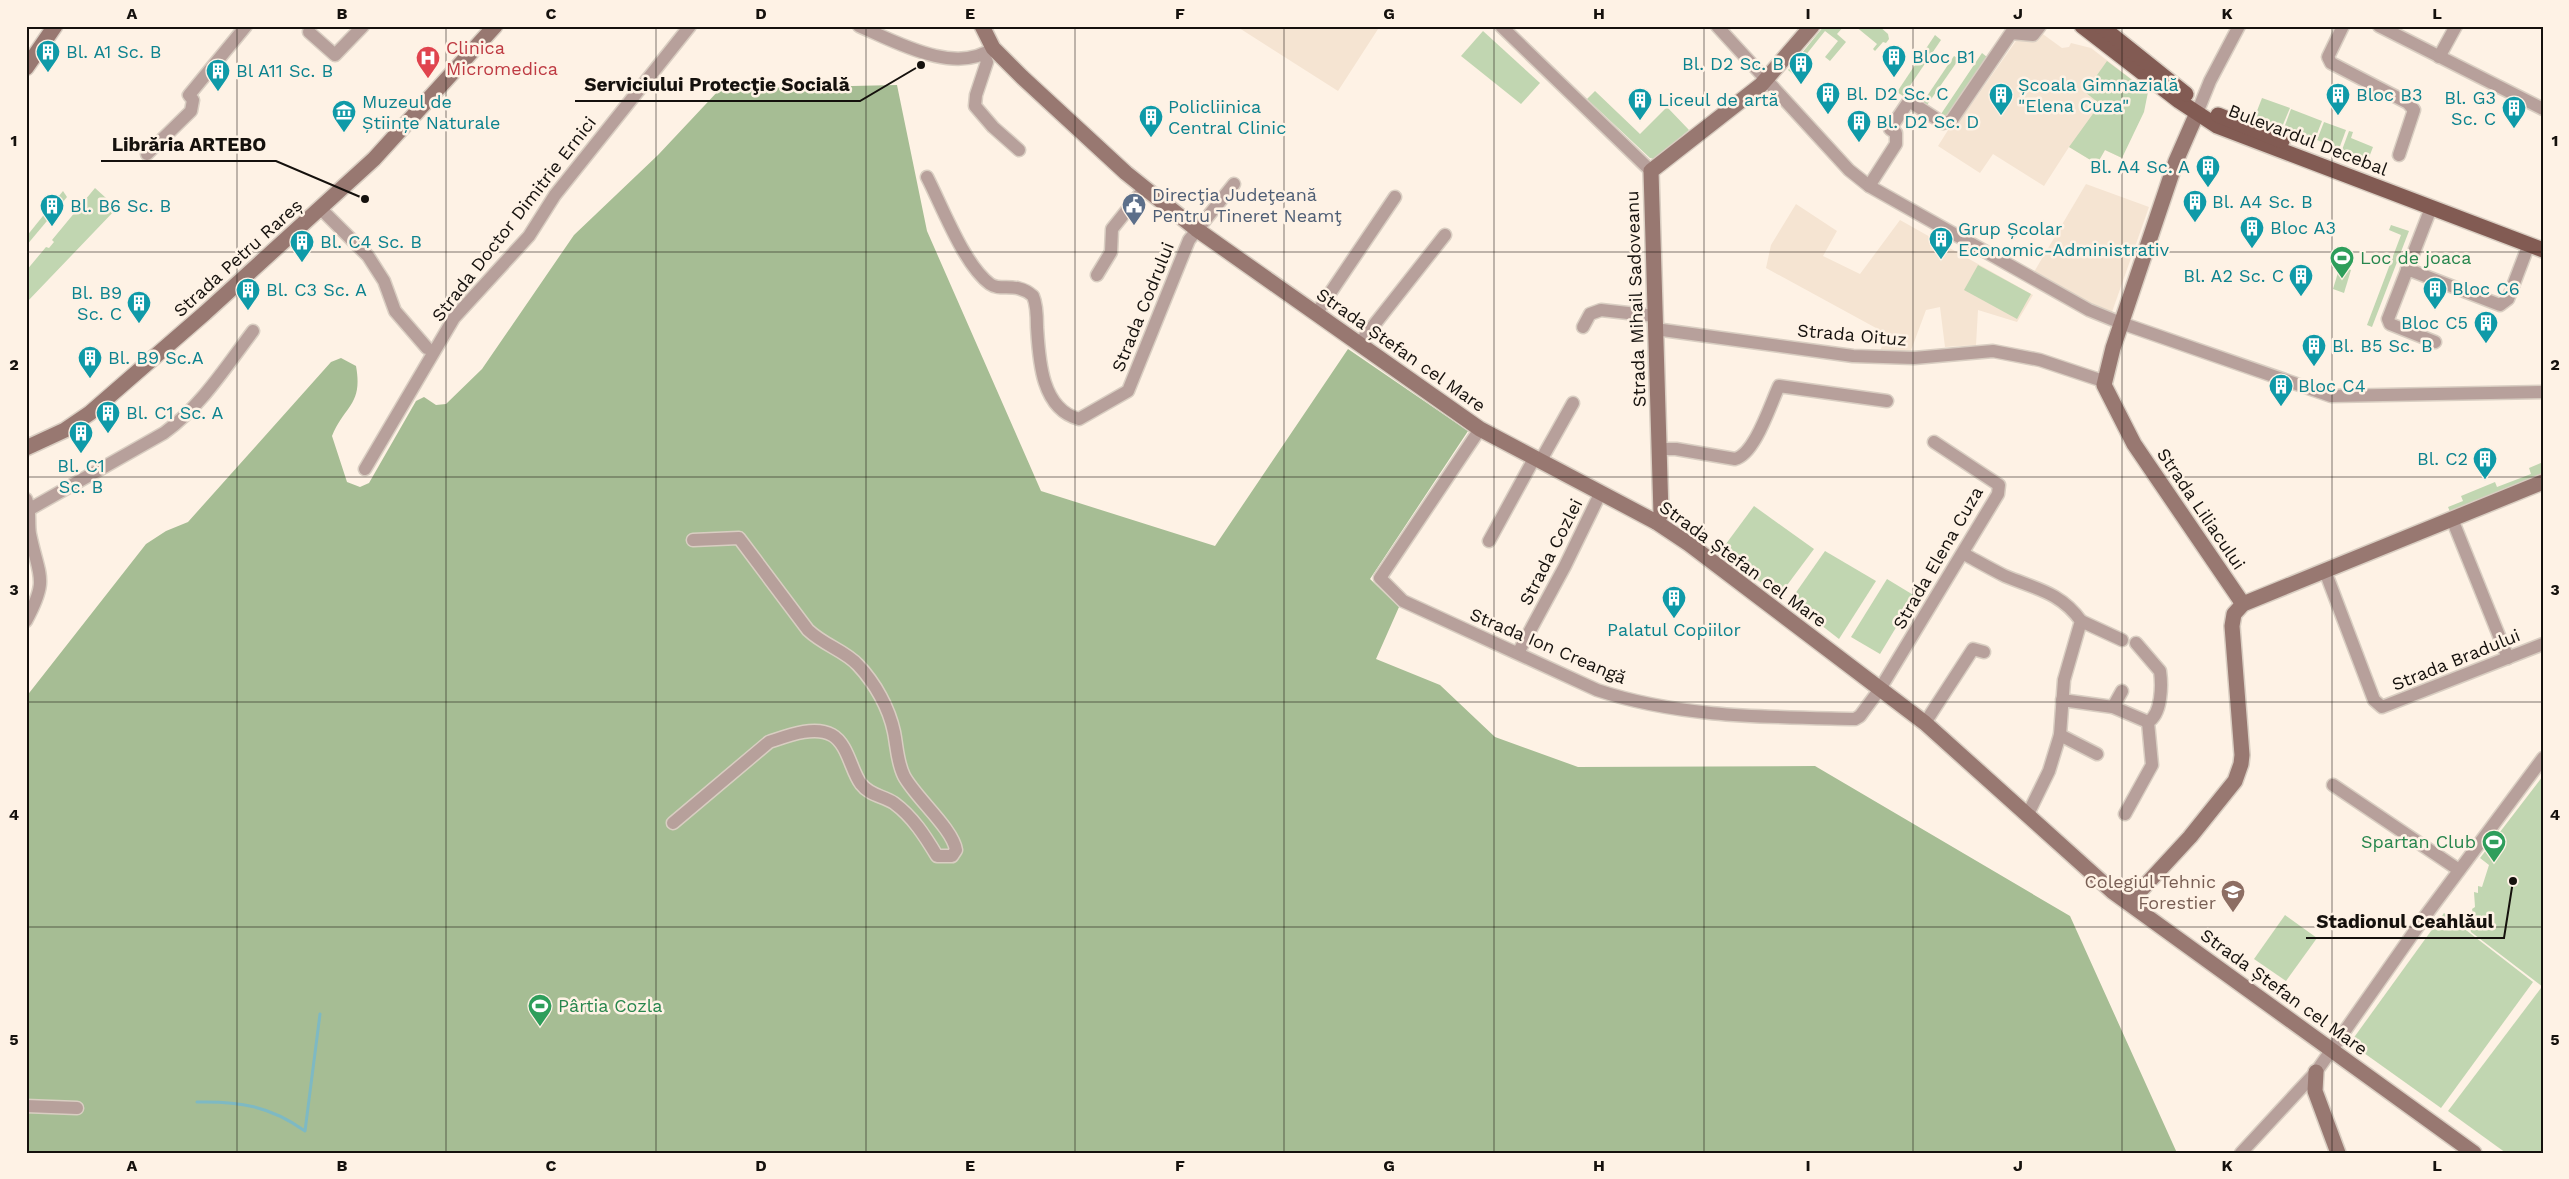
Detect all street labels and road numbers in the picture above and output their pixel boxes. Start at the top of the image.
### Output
street label: Bulevardul Decebal [2225,99,2391,180]
street label: Strada Doctor Dimitrie Ernici [427,112,600,325]
street label: Strada Mihail Sadoveanu [1621,190,1650,408]
street label: Strada Petru Rareș [169,194,306,321]
street label: Strada Codrului [1107,239,1178,375]
street label: Strada Ștefan cel Mare [1313,283,1490,416]
street label: Strada Oituz [1796,319,1908,350]
street label: Strada Liliacului [2153,444,2250,574]
street label: Strada Elena Cuza [1888,483,1987,633]
street label: Strada Cozlei [1515,495,1586,609]
street label: Strada Ștefan cel Mare [1656,496,1831,631]
street label: Strada Ion Creangă [1467,603,1629,688]
street label: Strada Bradului [2389,624,2523,695]
street label: Strada Ștefan cel Mare [2197,924,2372,1059]

